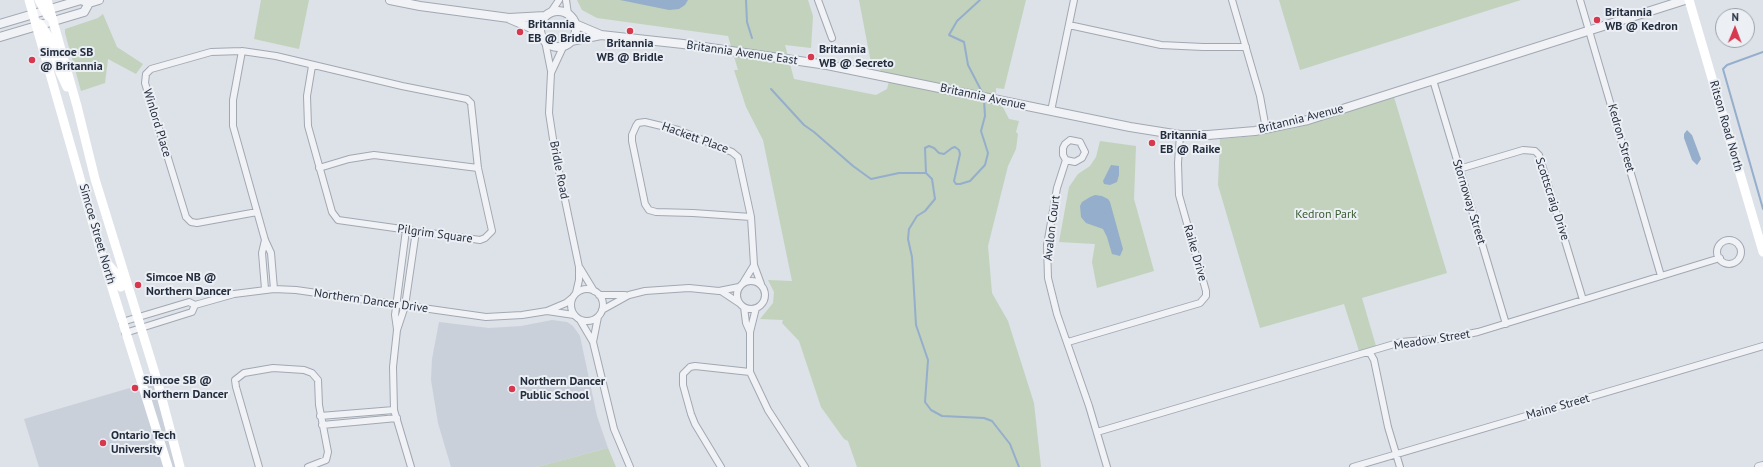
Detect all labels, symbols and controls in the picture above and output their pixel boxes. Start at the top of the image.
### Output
place label: Britannia WB @ Kedron [1605,6,1678,34]
north arrow [1715,8,1755,48]
text: N [1731,10,1739,24]
marker: Britannia WB @ Kedron [1592,15,1602,25]
place label: Britannia EB @ Bridle [528,18,591,46]
marker: Britannia WB @ Bridle [625,26,635,36]
marker: Britannia EB @ Bridle [515,27,525,37]
place label: Britannia WB @ Bridle [597,37,663,65]
street label: Britannia Avenue East [686,38,798,68]
place label: Britannia WB @ Secreto [819,43,894,71]
place label: Simcoe SB @ Britannia [40,46,103,74]
marker: Britannia WB @ Secreto [806,52,816,62]
marker: Simcoe SB @ Britannia [27,55,37,65]
street label: Ritson Road North [1706,79,1746,173]
street label: Britannia Avenue [939,81,1027,113]
street label: Winlord Place [140,87,174,159]
street label: Britannia Avenue [1257,101,1345,137]
street label: Kedron Street [1604,102,1638,174]
street label: Hackett Place [660,119,730,157]
place label: Britannia EB @ Raike [1160,129,1220,157]
marker: Britannia EB @ Raike [1147,138,1157,148]
street label: Bridle Road [546,140,572,200]
street label: Scottscraig Drive [1532,156,1572,242]
street label: Stornoway Street [1449,158,1489,246]
street label: Simcoe Street North [76,182,118,286]
street label: Avalon Court [1041,194,1063,262]
park label: Kedron Park [1295,208,1357,222]
street label: Pilgrim Square [397,222,473,246]
street label: Raike Drive [1180,223,1210,283]
place label: Simcoe NB @ Northern Dancer [146,271,231,299]
marker: Simcoe NB @ Northern Dancer [133,280,143,290]
street label: Northern Dancer Drive [313,286,429,316]
street label: Meadow Street [1393,327,1471,353]
place label: Simcoe SB @ Northern Dancer [143,374,228,402]
place label: Northern Dancer Public School [520,375,605,403]
marker: Simcoe SB @ Northern Dancer [130,383,140,393]
marker: Northern Dancer Public School [507,384,517,394]
street label: Maine Street [1525,391,1591,423]
place label: Ontario Tech University [111,429,176,457]
marker: Ontario Tech University [98,438,108,448]

